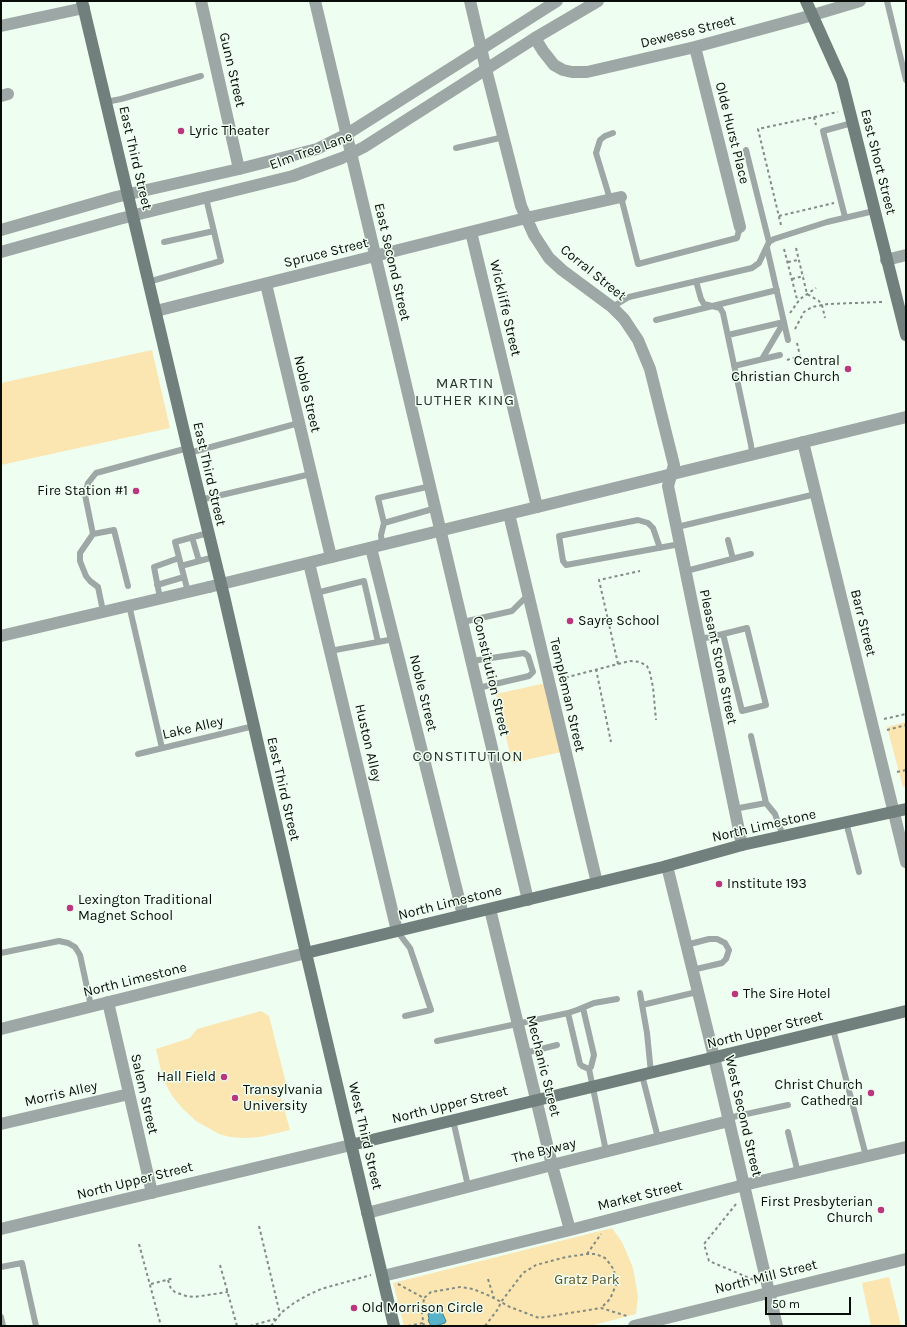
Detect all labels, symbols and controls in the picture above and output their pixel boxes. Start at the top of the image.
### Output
street label: Deweese Street [639,12,737,52]
street label: Gunn Street [215,31,249,109]
street label: Olde Hurst Place [711,80,753,186]
street label: East Third Street [115,104,155,212]
street label: East Short Street [857,107,899,217]
place label: Lyric Theater [189,123,269,139]
marker: Lyric Theater [176,126,186,136]
street label: Elm Tree Lane [267,128,355,174]
street label: East Second Street [370,201,414,323]
street label: Spruce Street [282,234,370,272]
street label: Corral Street [557,241,629,305]
street label: Wickliffe Street [486,258,524,358]
place label: Central Christian Church [731,353,840,386]
street label: Noble Street [290,354,324,434]
marker: Central Christian Church [843,364,853,374]
district label: MARTIN LUTHER KING [415,375,515,410]
street label: East Third Street [189,420,229,528]
place label: Fire Station #1 [37,483,128,499]
marker: Fire Station #1 [131,486,141,496]
street label: Pleasant Stone Street [695,588,741,726]
street label: Barr Street [847,588,879,658]
place label: Sayre School [578,613,660,629]
street label: Constitution Street [469,614,513,738]
marker: Sayre School [565,616,575,626]
street label: Templeman Street [546,636,588,754]
street label: Noble Street [405,653,441,733]
street label: Huston Alley [351,702,385,784]
street label: Lake Alley [161,713,225,743]
street label: East Third Street [263,735,303,843]
district label: CONSTITUTION [413,748,523,766]
street label: North Limestone [710,806,818,846]
place label: Institute 193 [727,876,807,892]
marker: Institute 193 [714,879,724,889]
street label: North Limestone [396,882,504,924]
place label: Lexington Traditional Magnet School [78,892,212,924]
marker: Lexington Traditional Magnet School [65,903,75,913]
street label: North Limestone [81,959,189,1001]
place label: The Sire Hotel [743,986,831,1002]
marker: The Sire Hotel [730,989,740,999]
street label: North Upper Street [705,1007,825,1053]
street label: Mechanic Street [522,1013,564,1119]
street label: Salem Street [127,1052,161,1136]
street label: West Second Street [721,1054,765,1178]
place label: Hall Field [157,1069,216,1085]
marker: Hall Field [219,1072,229,1082]
street label: Morris Alley [23,1077,99,1111]
place label: Christ Church Cathedral [775,1077,863,1110]
street label: West Third Street [344,1081,386,1191]
place label: Transylvania University [243,1082,323,1114]
street label: North Upper Street [390,1082,510,1128]
marker: Christ Church Cathedral [866,1088,876,1098]
marker: Transylvania University [230,1093,240,1103]
street label: The Byway [510,1135,578,1167]
street label: North Upper Street [75,1158,195,1204]
street label: Market Street [596,1177,684,1215]
place label: First Presbyterian Church [760,1194,873,1226]
marker: First Presbyterian Church [876,1205,886,1215]
street label: North Mill Street [713,1256,819,1298]
park label: Gratz Park [554,1272,620,1288]
scale bar [767,1289,853,1315]
text: 50 m [772,1297,800,1311]
place label: Old Morrison Circle [362,1300,483,1316]
marker: Old Morrison Circle [349,1303,359,1313]

